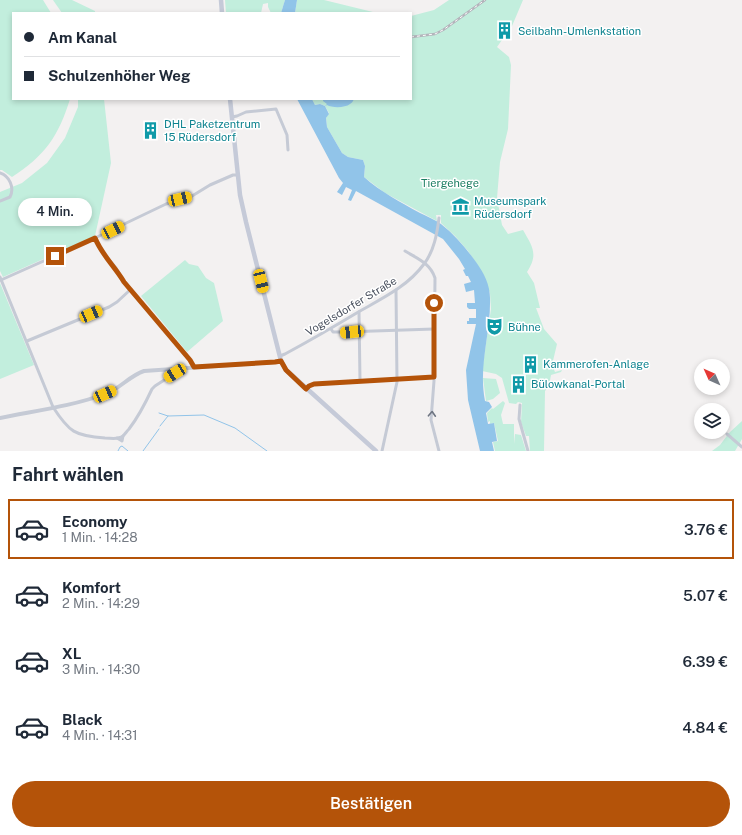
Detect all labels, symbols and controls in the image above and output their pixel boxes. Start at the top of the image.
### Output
building icon: Seilbahn-Umlenkstation [495,21,515,41]
place label: Seilbahn-Umlenkstation [518,25,641,37]
text: Am Kanal [48,29,117,46]
text: Schulzenhöher Weg [48,67,190,84]
place label: DHL Paketzentrum 15 Rüdersdorf [164,118,260,143]
building icon: DHL Paketzentrum 15 Rüdersdorf [141,120,161,140]
park label: Tiergehege [421,177,479,189]
car [167,190,193,208]
place label: Museumspark Rüdersdorf [474,195,546,220]
museum icon: Museumspark Rüdersdorf [451,197,471,217]
callout: 4 Min. [18,198,92,226]
text: 4 Min. [36,204,74,219]
car [100,219,126,241]
route end [46,247,64,265]
car [252,268,270,294]
street label: Vogelsdorfer Straße [303,274,399,338]
route start [425,294,443,312]
car [78,304,104,324]
theatre icon: Bühne [485,317,505,337]
place label: Bühne [508,321,541,333]
car [339,325,365,339]
building icon: Kammerofen-Anlage [520,354,540,374]
place label: Kammerofen-Anlage [543,358,649,370]
north arrow [694,359,730,395]
map controls [694,359,730,439]
car [162,362,188,384]
building icon: Bülowkanal-Portal [508,374,528,394]
place label: Bülowkanal-Portal [531,378,625,390]
car [92,384,118,404]
button: layers [694,403,730,439]
one-way arrow [427,411,436,417]
text: Fahrt wählen [12,464,124,485]
icon: car [14,511,50,547]
text: Economy [62,513,127,530]
text: 3.76 € [684,521,728,538]
text: 1 Min. · 14:28 [62,530,138,545]
icon: car [14,577,50,613]
text: Komfort [62,579,121,596]
text: 5.07 € [683,587,728,604]
text: 2 Min. · 14:29 [62,596,140,611]
icon: car [14,643,50,679]
text: XL [62,645,81,662]
text: 6.39 € [682,653,728,670]
text: 3 Min. · 14:30 [62,662,140,677]
icon: car [14,709,50,745]
text: Black [62,711,102,728]
text: 4.84 € [682,719,728,736]
text: 4 Min. · 14:31 [62,728,138,743]
button: Bestätigen [12,781,730,827]

